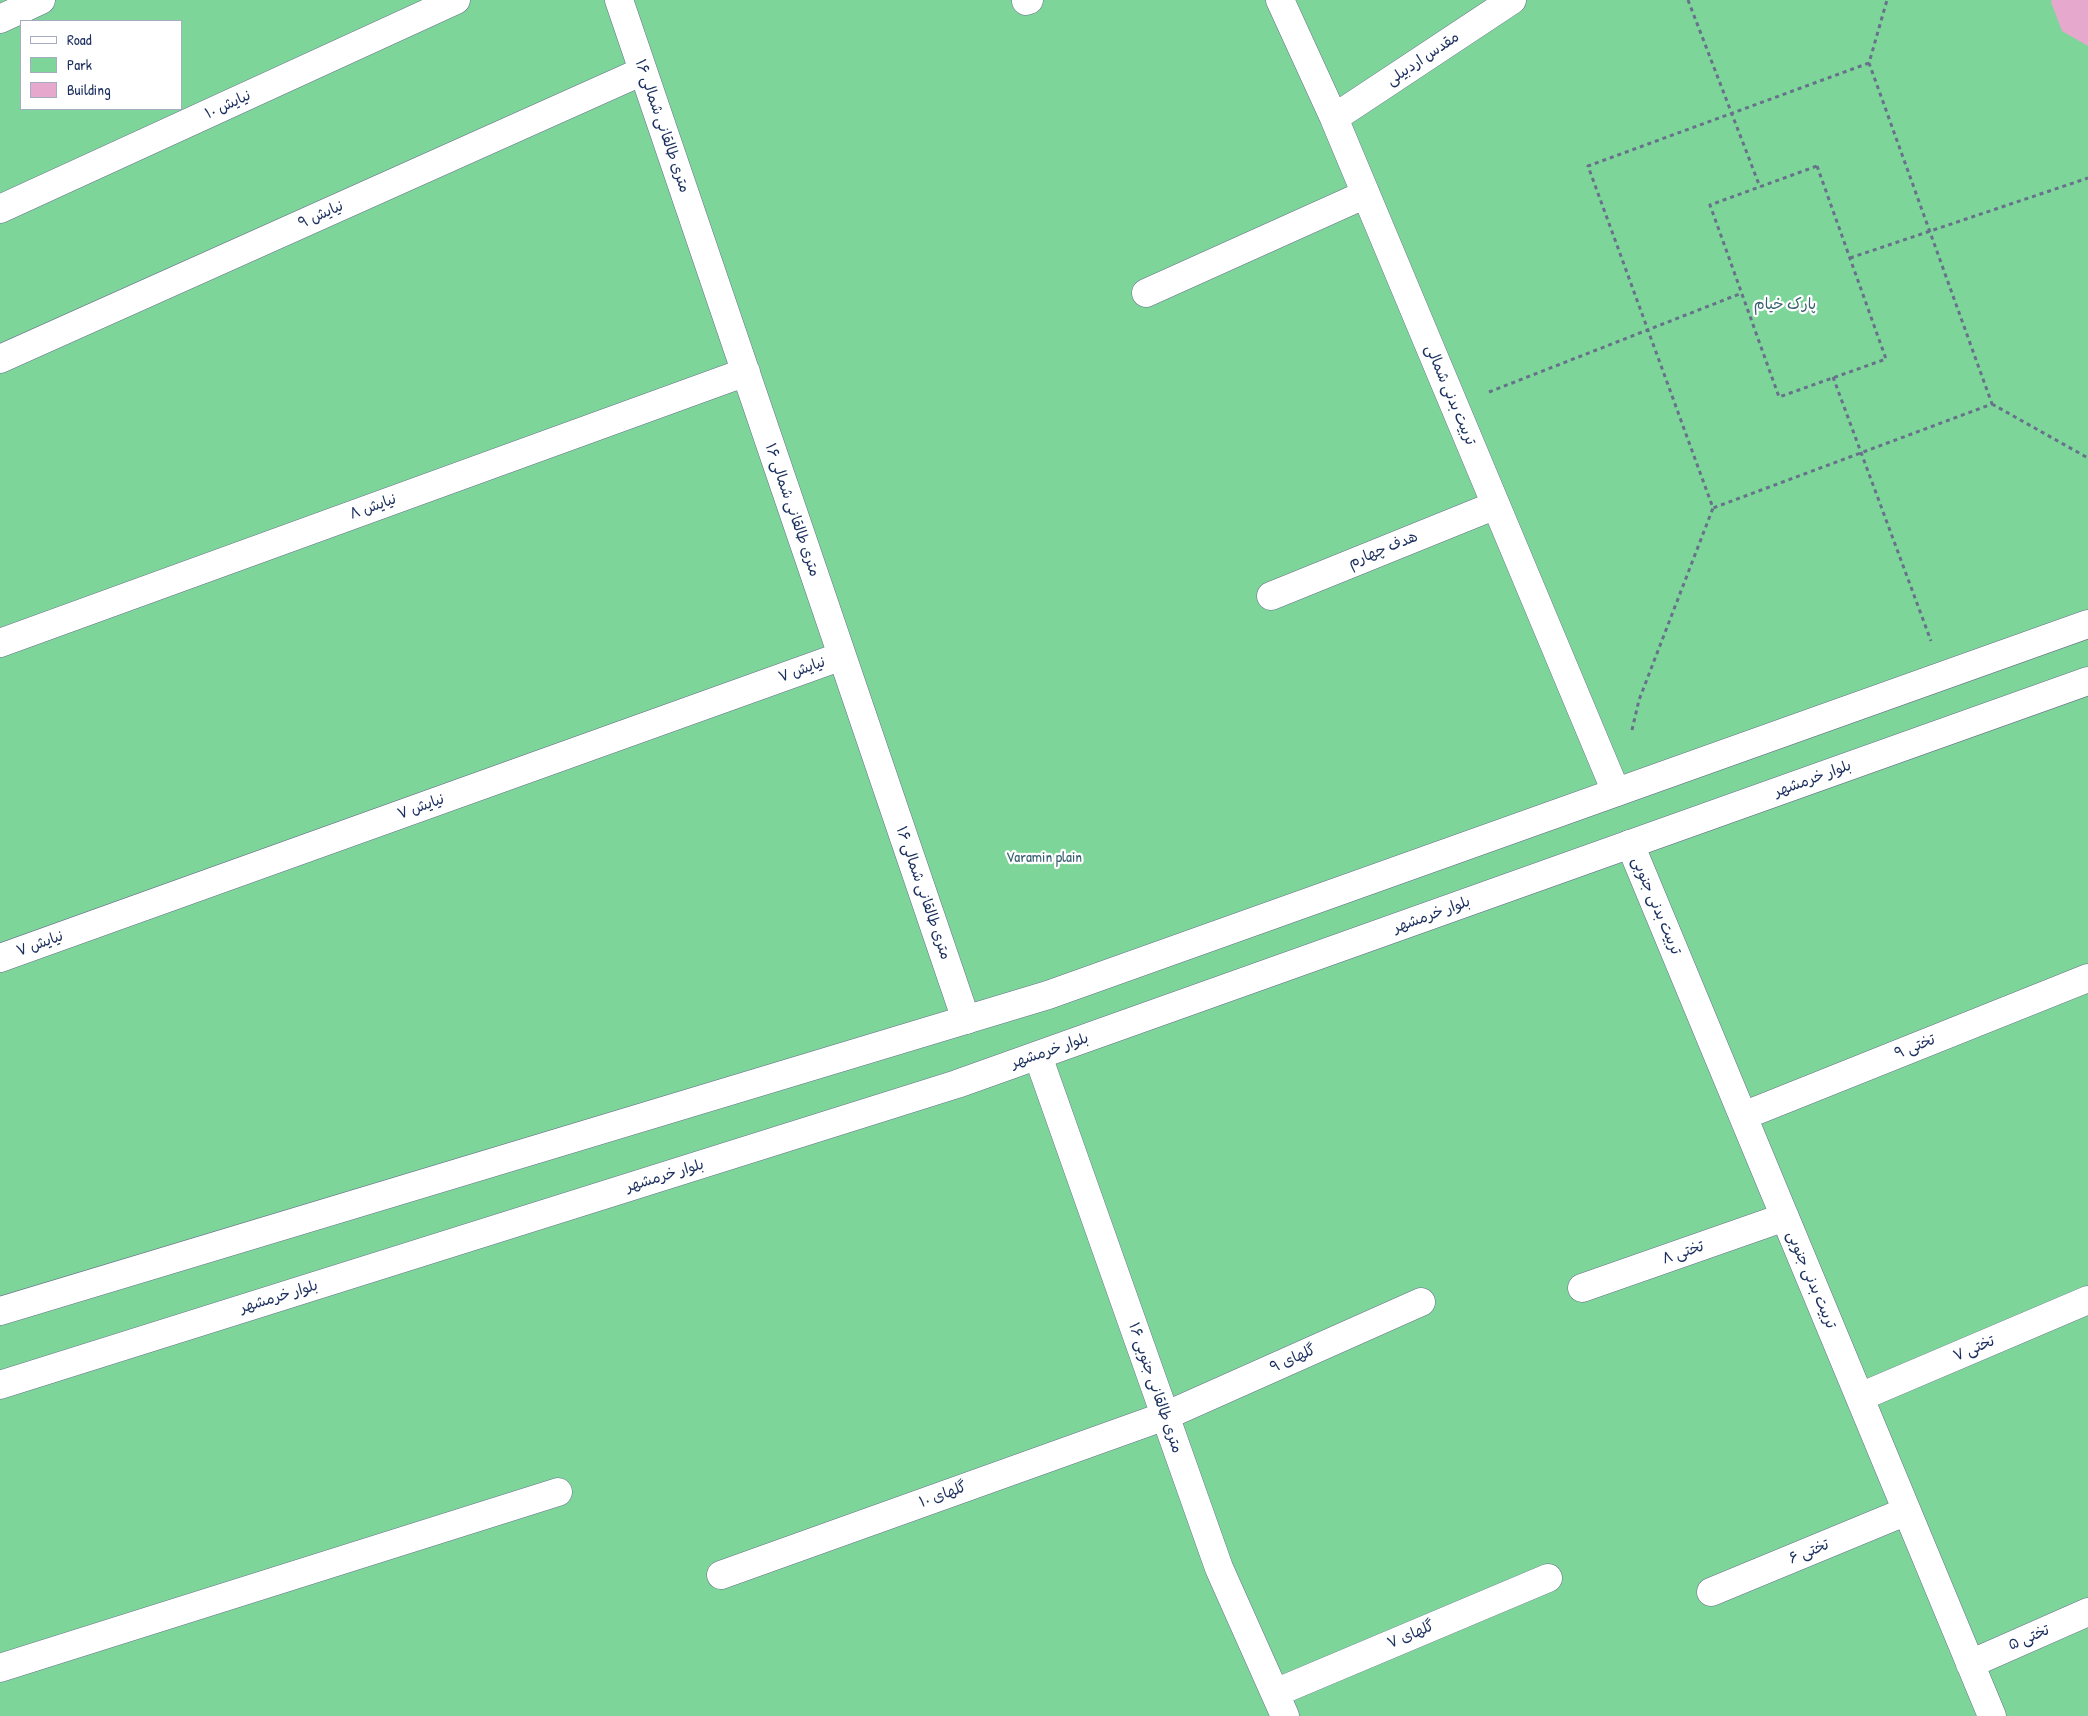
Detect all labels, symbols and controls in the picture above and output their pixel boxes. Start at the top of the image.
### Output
legend [20,20,182,110]
street label: مقدس اردبیلی [1383,28,1463,90]
text: Road [67,29,92,50]
text: Park [67,54,92,75]
street label: ۱۶ متری طالقانی شمالی [631,57,693,195]
text: Building [67,79,111,100]
street label: نیایش ۱۰ [202,87,254,123]
street label: نیایش ۹ [296,197,346,233]
park label: پارک خیام [1754,296,1816,314]
street label: تربیت بدنی شمالی [1421,342,1479,448]
street label: ۱۶ متری طالقانی شمالی [761,441,823,579]
street label: نیایش ۸ [347,490,399,524]
street label: هدف چهارم [1346,528,1420,572]
street label: نیایش ۷ [776,653,828,687]
street label: بلوار خرمشهر [1772,757,1854,801]
street label: نیایش ۷ [395,790,447,824]
street label: ۱۶ متری طالقانی شمالی [892,824,954,962]
park label: Varamin plain [1006,849,1082,867]
street label: تربیت بدنی جنوبی [1627,854,1685,958]
street label: بلوار خرمشهر [1391,893,1473,937]
street label: نیایش ۷ [14,927,66,961]
street label: بلوار خرمشهر [1009,1029,1091,1073]
street label: تختی ۹ [1892,1031,1938,1063]
street label: بلوار خرمشهر [624,1156,706,1196]
street label: تربیت بدنی جنوبی [1782,1228,1840,1332]
street label: تختی ۸ [1660,1237,1706,1269]
street label: بلوار خرمشهر [238,1277,320,1317]
street label: ۱۶ متری طالقانی جنوبی [1124,1320,1186,1456]
street label: تختی ۷ [1951,1332,1997,1366]
street label: گلهای ۹ [1267,1341,1319,1377]
street label: گلهای ۱۰ [917,1478,969,1512]
street label: تختی ۶ [1786,1536,1832,1568]
street label: گلهای ۷ [1385,1617,1437,1653]
street label: تختی ۵ [2006,1621,2052,1655]

